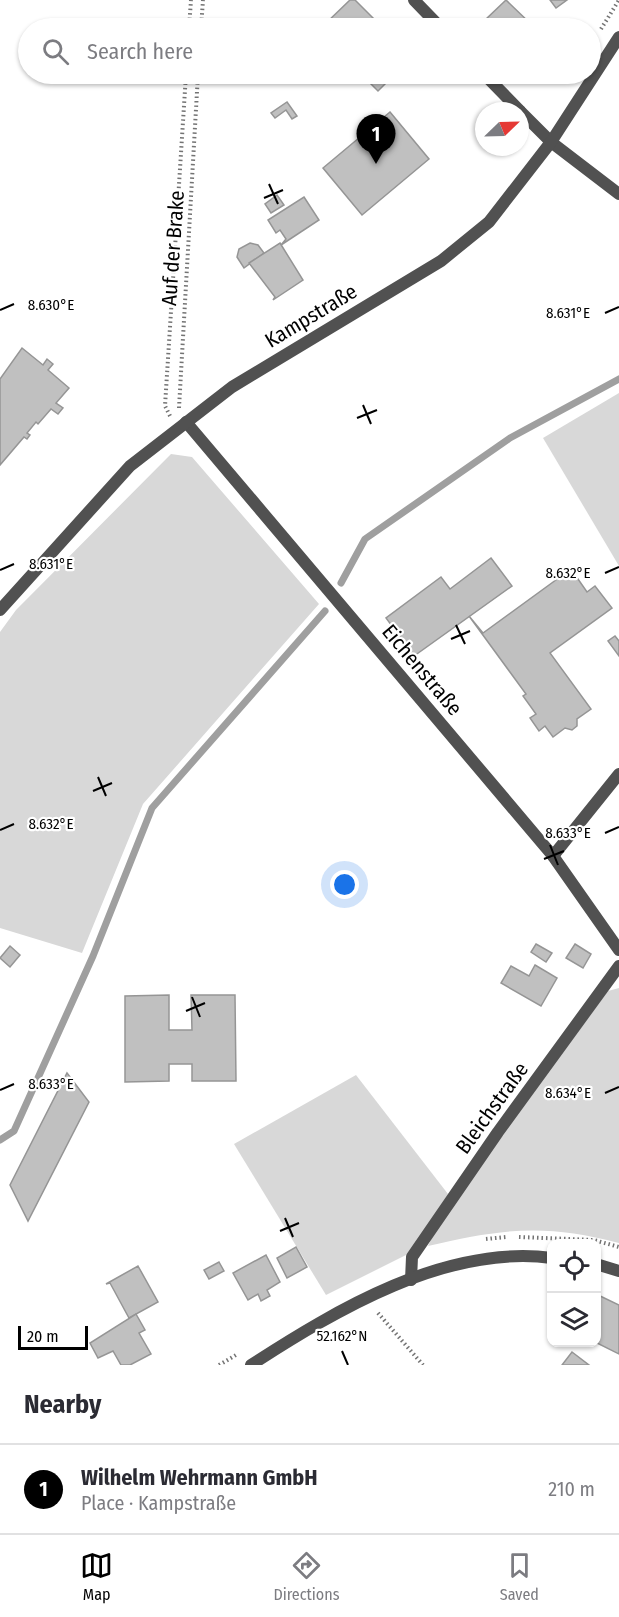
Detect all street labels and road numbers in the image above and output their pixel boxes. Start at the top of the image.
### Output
street label: Auf der Brake [156,189,190,307]
street label: Kampstraße [260,278,362,354]
street label: Eichenstraße [376,619,468,721]
street label: Bleichstraße [450,1057,534,1159]

